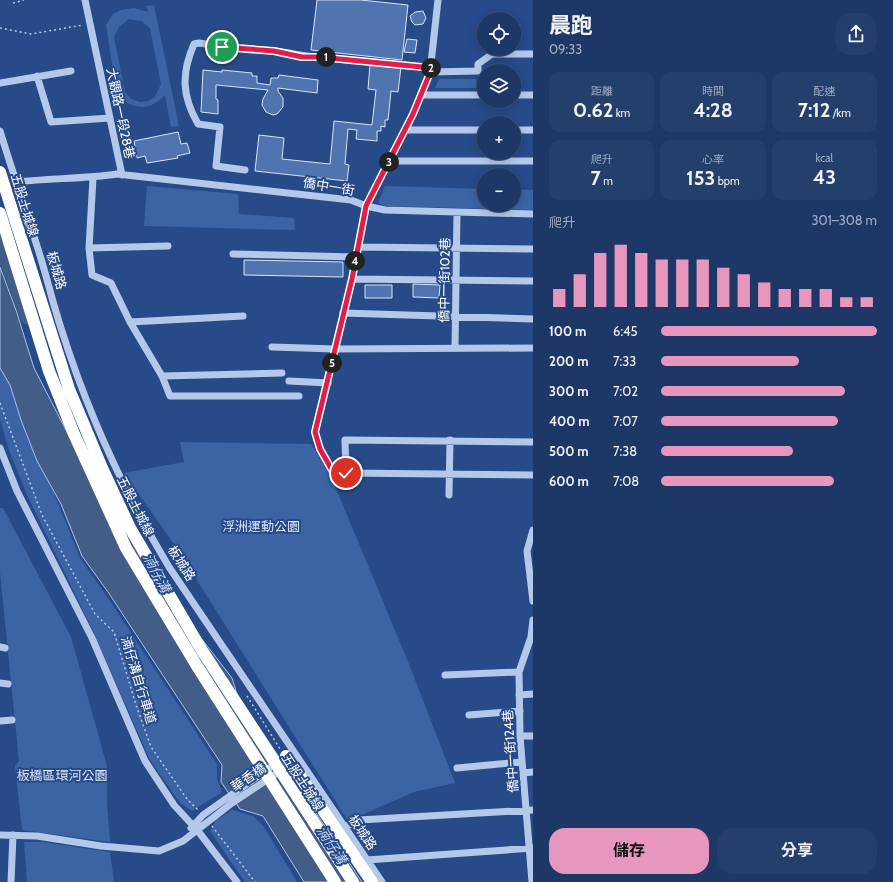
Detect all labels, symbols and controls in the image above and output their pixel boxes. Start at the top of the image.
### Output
map controls [477,12,521,212]
button: locate [477,12,521,56]
text: 晨跑 [549,12,593,39]
button: share [835,13,877,55]
pin [205,30,239,64]
icon: arrive [211,36,233,58]
text: 09:33 [549,41,582,57]
pin: 1 [316,47,336,67]
text: 1 [324,50,328,64]
pin: 2 [421,58,441,78]
text: 2 [428,61,434,75]
button: layers [477,64,521,108]
street label: 大觀路一段28巷 [104,66,138,160]
text: 距離 [591,84,613,98]
text: 時間 [702,84,724,98]
text: 配速 [813,84,835,98]
text: 0.62 [573,98,613,122]
text: 4:28 [693,98,733,122]
text: 7:12 [798,98,830,122]
text: km [613,106,630,120]
text: /km [830,106,851,120]
button: + [477,116,521,160]
text: kcal [816,151,833,165]
pin: 3 [379,152,399,172]
text: 爬升 [591,152,613,166]
text: 心率 [702,152,724,166]
text: 3 [386,155,392,169]
text: 43 [813,165,836,189]
text: 7 [591,166,601,190]
text: 153 [686,166,715,190]
button: − [477,168,521,212]
street label: 五股土城線 [8,172,42,238]
street label: 僑中一街 [302,174,356,198]
text: m [601,174,613,188]
text: bpm [715,174,740,188]
text: 301–308 m [811,212,877,228]
text: 爬升 [549,214,575,230]
street label: 僑中一街102巷 [435,237,453,323]
street label: 板城路 [44,249,70,291]
pin: 4 [345,251,365,271]
text: 4 [352,254,358,268]
text: 100 m [549,323,586,339]
text: 6:45 [613,323,638,339]
pin: 5 [322,353,342,373]
text: 200 m [549,353,588,369]
text: 7:33 [613,353,636,369]
text: 5 [329,356,335,370]
text: 300 m [549,383,589,399]
text: 7:02 [613,383,638,399]
text: 400 m [549,413,590,429]
text: 7:07 [613,413,638,429]
text: 500 m [549,443,589,459]
text: 7:38 [613,443,637,459]
pin [329,456,363,490]
icon: check [335,462,357,484]
street label: 五股土城線 [114,473,158,539]
text: 600 m [549,473,589,489]
text: 7:08 [613,473,639,489]
park label: 浮洲運動公園 [222,518,300,534]
street label: 板城路 [165,542,199,584]
water label: 湳仔溝 [139,550,176,598]
street label: 湳仔溝自行車道 [118,634,160,726]
street label: 僑中一街124巷 [499,709,521,793]
street label: 五股土城線 [279,750,327,814]
street label: 華香橋 [227,759,269,795]
park label: 板橋區環河公園 [16,767,108,783]
street label: 板城路 [345,811,381,853]
water label: 湳仔溝 [313,822,352,869]
button: 儲存 [549,828,709,874]
button: 分享 [717,828,877,874]

